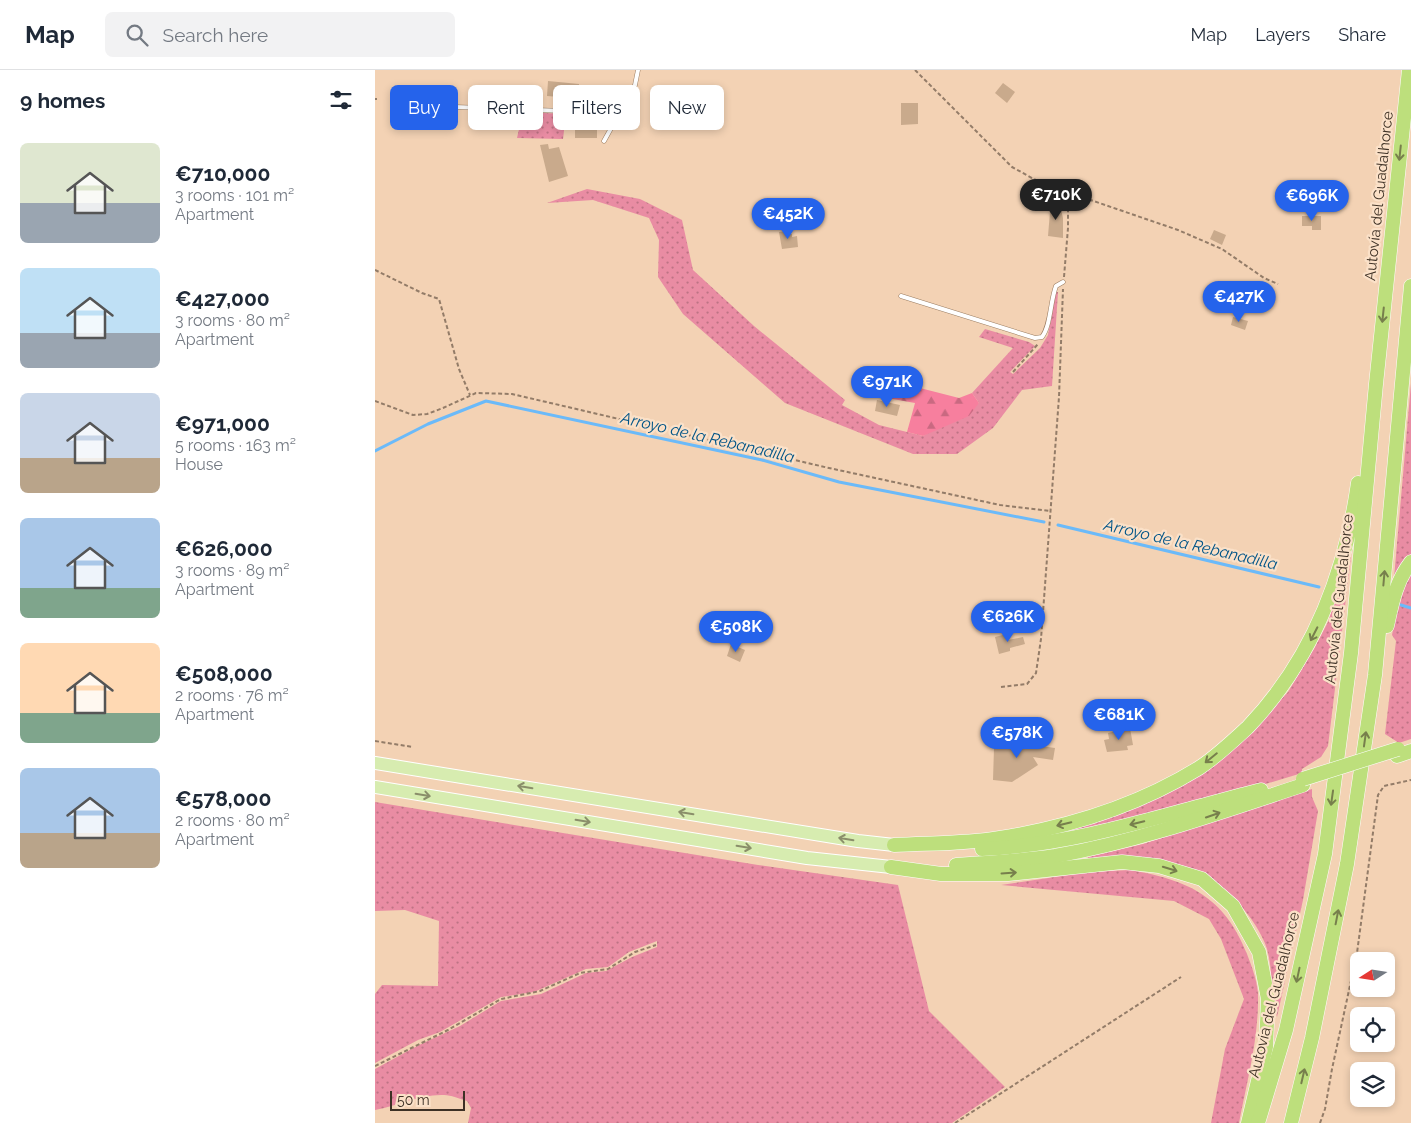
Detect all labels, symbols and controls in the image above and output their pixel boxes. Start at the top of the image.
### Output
search box [105,12,455,57]
text: Map [25,20,75,49]
icon: search [123,21,151,49]
text: Search here [163,24,268,46]
text: Map [1191,24,1227,45]
text: Layers [1255,24,1310,45]
text: Share [1338,24,1386,45]
chip: Buy [390,85,458,130]
chip: Rent [468,85,543,130]
chip: Filters [553,85,640,130]
chip: New [650,85,724,130]
icon: filters [327,86,355,114]
text: 9 homes [20,88,105,113]
street label: Autovía del Guadalhorce [1361,110,1397,282]
one-way arrow [1395,145,1405,161]
text: €710,000 [175,161,270,186]
icon: home [60,163,120,223]
pin: €710K [1021,178,1091,221]
pin: €696K [1277,180,1347,222]
text: €710K [1031,185,1081,204]
text: 3 rooms · 101 m² [175,186,294,205]
text: €696K [1286,186,1338,205]
pin: €452K [753,198,823,240]
text: €452K [763,204,813,223]
text: Apartment [175,205,254,224]
pin: €427K [1204,280,1274,323]
text: €427,000 [175,286,270,311]
text: €427K [1214,287,1264,306]
icon: home [60,288,120,348]
one-way arrow [1378,307,1388,323]
text: 3 rooms · 80 m² [175,311,290,330]
text: Apartment [175,330,254,349]
pin: €971K [852,366,922,408]
text: €971K [862,372,912,391]
water label: Arroyo de la Rebanadilla [618,408,797,467]
text: €971,000 [175,411,270,436]
icon: home [60,413,120,473]
text: 5 rooms · 163 m² [175,436,296,455]
text: House [175,455,223,474]
street label: Autovía del Guadalhorce [1321,513,1357,685]
water label: Arroyo de la Rebanadilla [1101,515,1280,574]
text: €626,000 [175,536,273,561]
icon: home [60,538,120,598]
text: 3 rooms · 89 m² [175,561,290,580]
one-way arrow [1379,570,1389,586]
text: Apartment [175,580,254,599]
pin: €626K [973,600,1043,643]
text: €626K [982,607,1034,626]
pin: €508K [701,610,771,653]
text: €508K [710,617,762,636]
one-way arrow [1309,626,1318,641]
text: €508,000 [175,661,273,686]
icon: home [60,663,120,723]
text: 2 rooms · 76 m² [175,686,289,705]
pin: €681K [1084,698,1154,741]
text: Apartment [175,705,254,724]
text: €681K [1094,705,1144,724]
pin: €578K [982,716,1052,759]
text: €578K [992,723,1042,742]
one-way arrow [1360,731,1370,747]
one-way arrow [1205,753,1218,764]
one-way arrow [517,782,533,792]
text: €578,000 [175,786,271,811]
icon: home [60,788,120,848]
one-way arrow [415,790,431,800]
one-way arrow [1327,790,1337,806]
one-way arrow [678,808,694,818]
one-way arrow [1205,809,1221,819]
text: 2 rooms · 80 m² [175,811,290,830]
one-way arrow [575,817,591,827]
one-way arrow [1130,819,1146,828]
one-way arrow [1057,820,1073,829]
text: Apartment [175,830,254,849]
one-way arrow [838,834,854,844]
one-way arrow [735,843,751,853]
one-way arrow [1162,865,1178,874]
one-way arrow [1001,869,1017,878]
one-way arrow [1332,909,1342,925]
street label: Autovía del Guadalhorce [1245,910,1303,1080]
north arrow [1350,952,1395,998]
map controls [1350,952,1395,1107]
one-way arrow [1293,966,1302,982]
button: locate [1350,1007,1395,1052]
button: layers [1350,1062,1395,1107]
one-way arrow [1299,1068,1308,1084]
scale bar [390,1088,465,1111]
text: 50 m [397,1092,430,1108]

